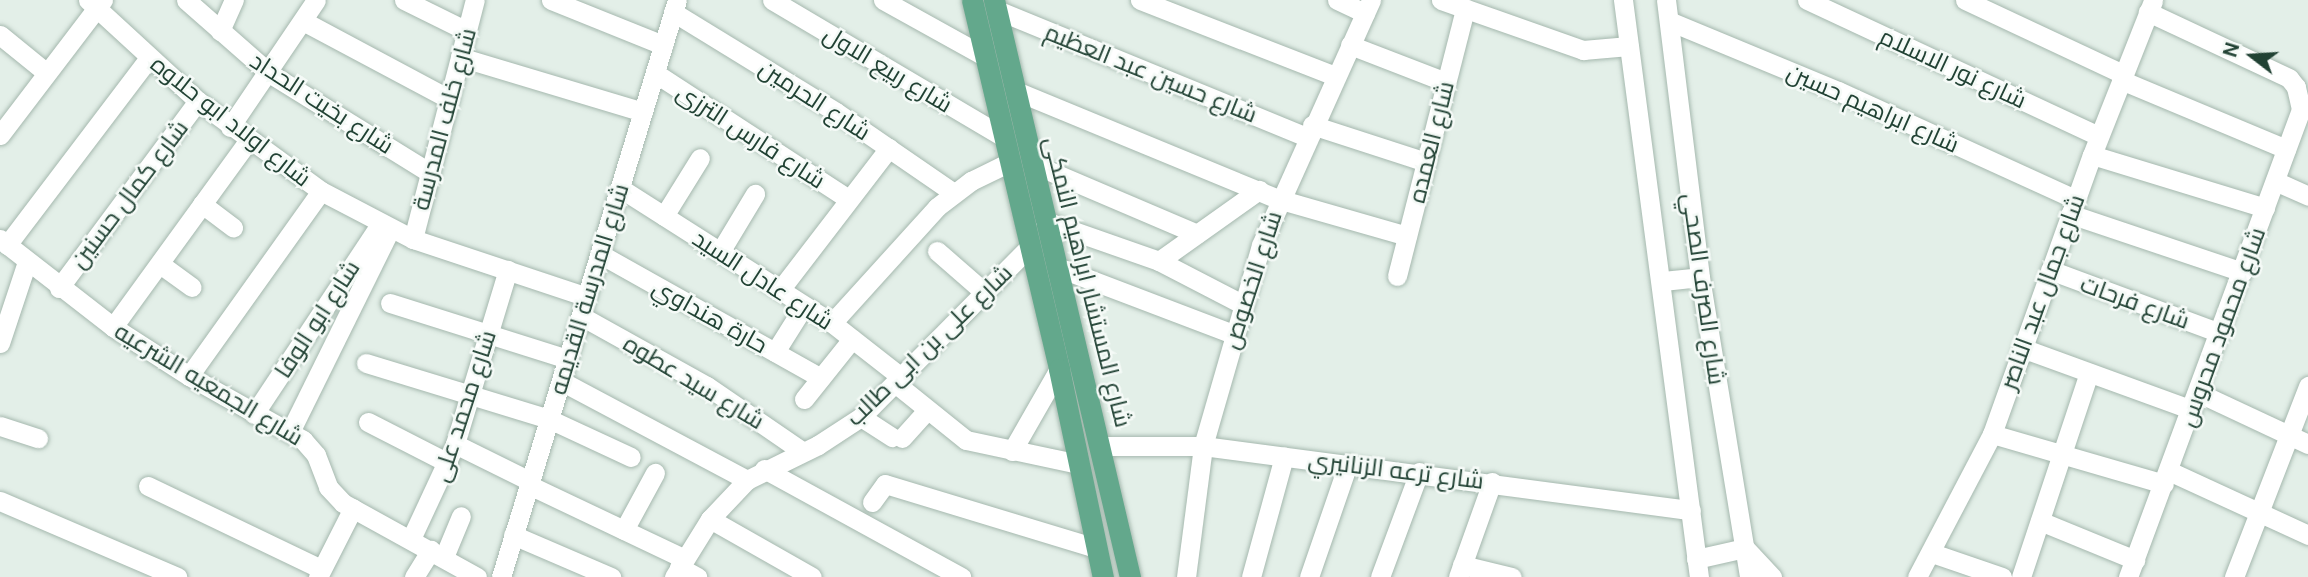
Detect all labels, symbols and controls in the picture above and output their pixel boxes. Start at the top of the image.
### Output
street label: شارع حسين عبد العظيم [1041,17,1261,129]
street label: شارع ربيع الاول [818,19,958,119]
street label: شارع نور الاسلام [1875,21,2031,115]
north arrow [2217,21,2287,91]
street label: شارع خلف المدرسة [406,25,482,213]
text: N [2217,39,2245,60]
street label: شارع بخيت الحداد [245,46,399,160]
street label: شارع اولاد ابو حلاوه [145,49,317,193]
street label: شارع الحرمين [754,53,876,147]
street label: شارع ابراهيم حسين [1782,57,1964,159]
street label: شارع فارس الترزى [671,77,831,195]
street label: شارع العمده [1402,78,1460,206]
street label: شارع كمال حسنين [64,114,194,274]
street label: شارع المستشار ابراهيم النمكى [1038,134,1138,430]
street label: شارع المدرسة القديمه [543,180,635,398]
street label: شارع جمال عبد الناصر [1993,190,2091,394]
street label: شارع الصرف الصحي [1676,191,1732,387]
street label: شارع الخصوص [1216,207,1288,353]
street label: شارع محمود محروس [2173,223,2271,431]
street label: شارع عادل السيد [687,224,839,336]
street label: شارع ابو الوفا [268,255,366,383]
street label: شارع على بن ابى طالب [840,258,1018,432]
street label: شارع فرحات [2077,269,2193,335]
street label: حارة هنداوي [647,273,773,359]
street label: شارع الجمعيه الشرعيه [110,316,308,452]
street label: شارع محمد على [426,327,502,485]
street label: شارع سيد عطوه [618,329,770,435]
street label: شارع ترعه الزنانيري [1306,445,1486,495]

